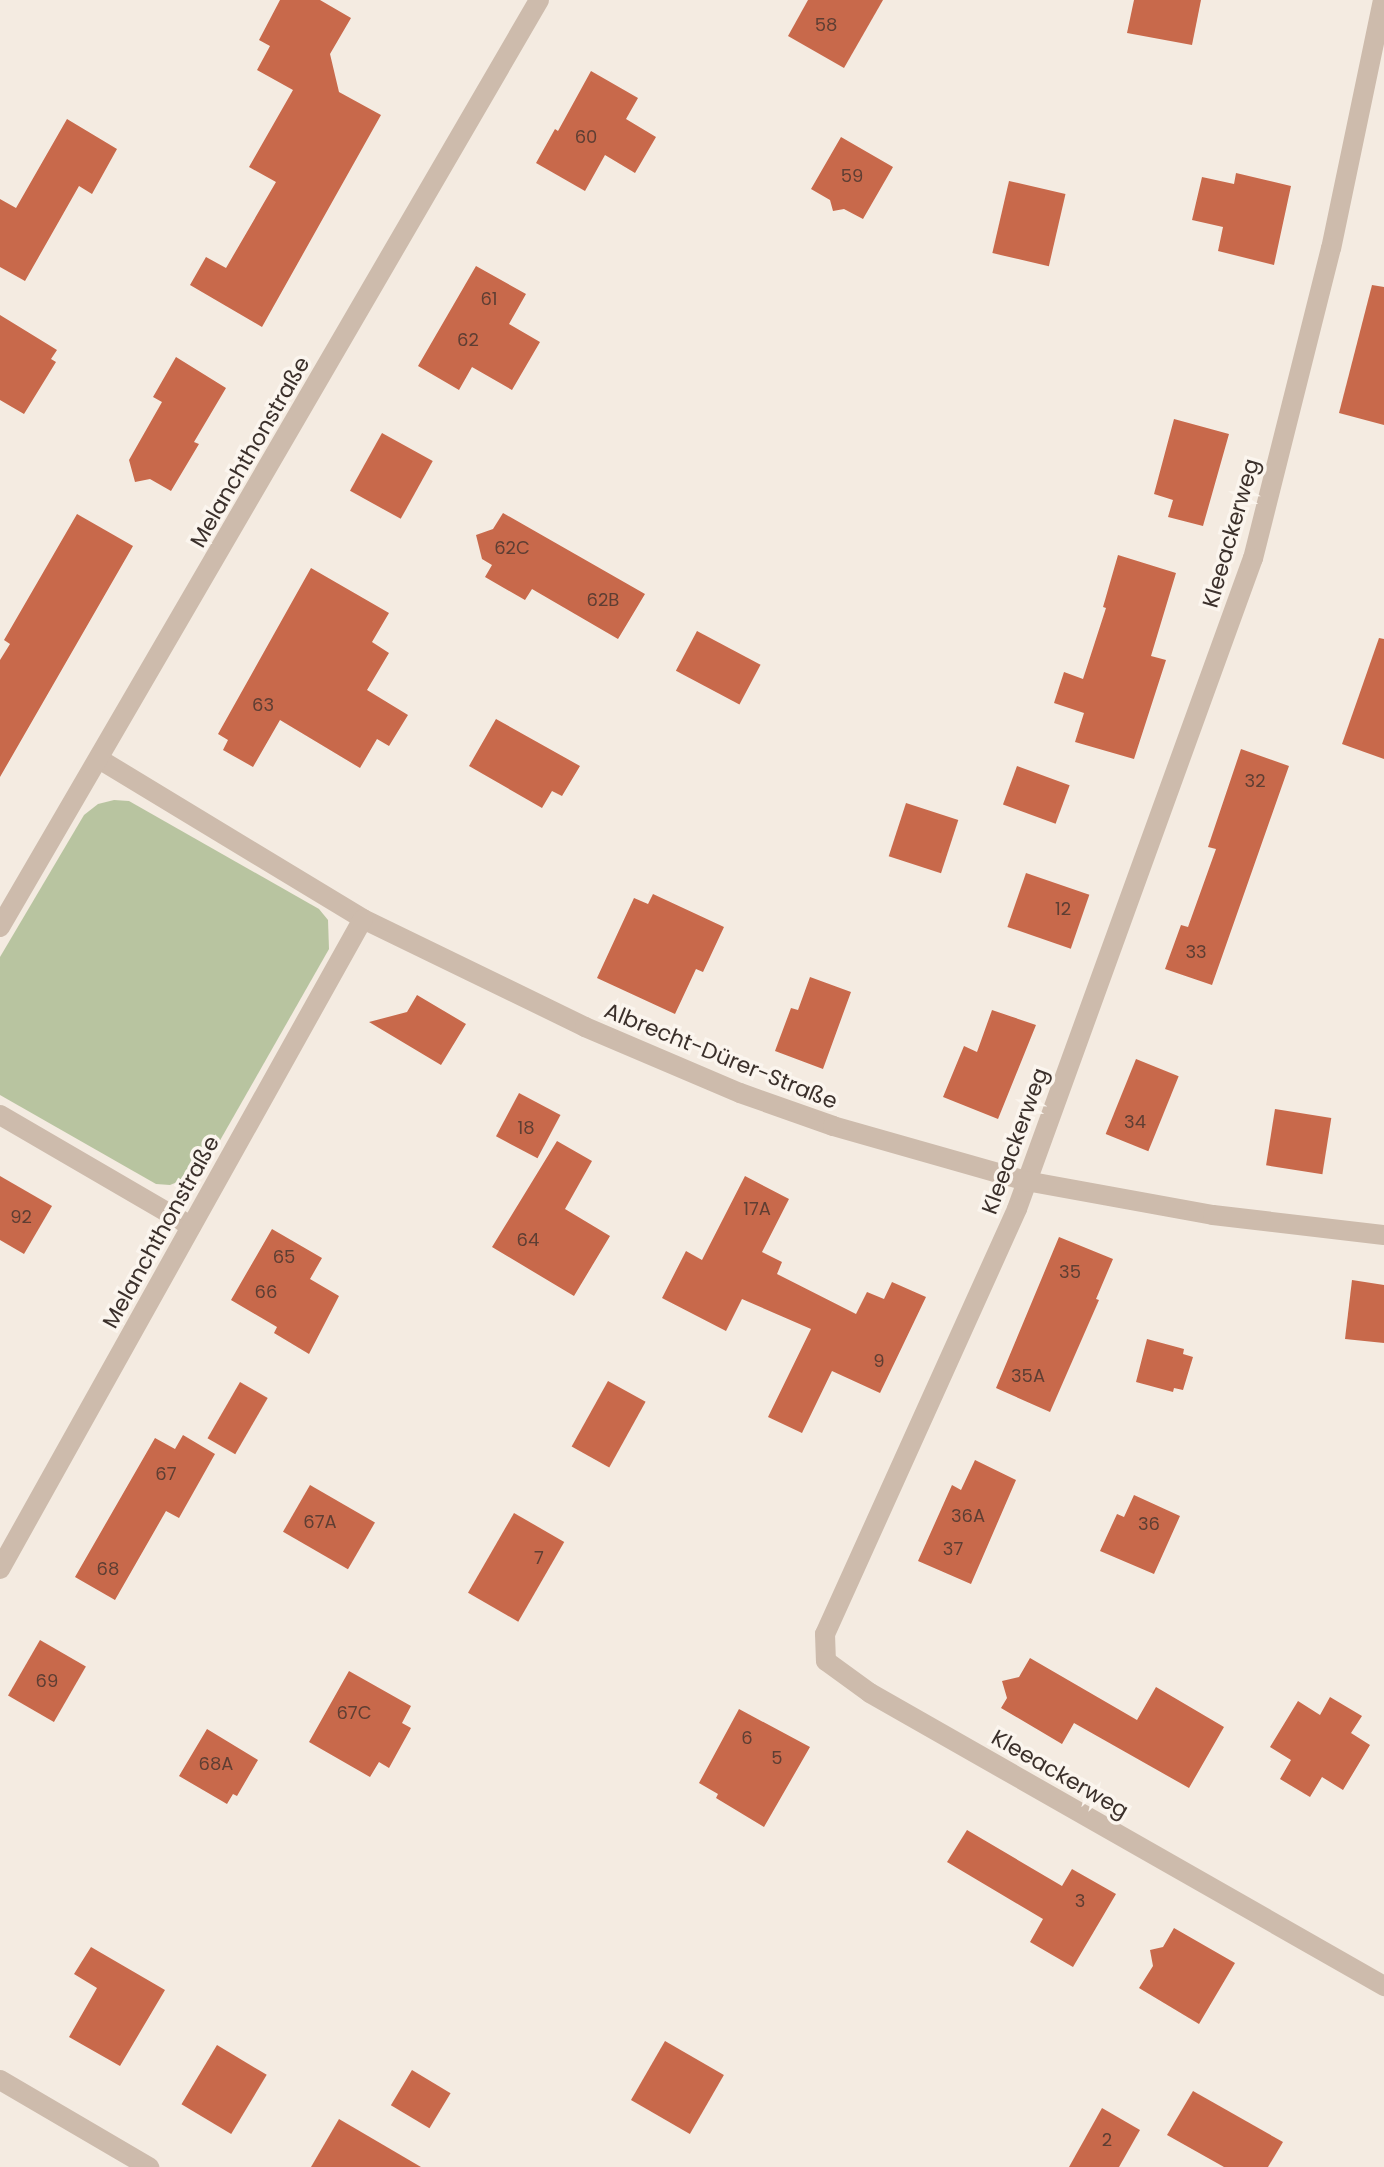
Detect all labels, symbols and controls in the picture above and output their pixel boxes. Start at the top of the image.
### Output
house number: 58 [815,14,837,36]
house number: 60 [575,126,597,148]
house number: 59 [841,165,863,187]
house number: 61 [480,288,498,310]
house number: 62 [457,329,479,351]
street label: Melanchthonstraße [185,352,315,552]
street label: Kleeackerweg [1197,455,1265,611]
house number: 62C [494,537,530,559]
house number: 62B [587,589,619,611]
house number: 63 [252,694,274,716]
house number: 32 [1245,770,1265,792]
house number: 12 [1055,898,1071,920]
house number: 33 [1185,941,1207,963]
street label: Albrecht-Dürer-Straße [601,997,841,1115]
street label: Kleeackerweg [976,1064,1054,1218]
house number: 34 [1124,1111,1146,1133]
house number: 18 [517,1117,535,1139]
street label: Melanchthonstraße [97,1131,225,1333]
house number: 17A [743,1198,771,1220]
house number: 92 [10,1206,32,1228]
house number: 64 [517,1229,539,1251]
house number: 65 [273,1246,295,1268]
house number: 35 [1059,1261,1081,1283]
house number: 66 [255,1281,277,1303]
house number: 9 [873,1350,885,1372]
house number: 35A [1011,1365,1045,1387]
house number: 67 [155,1463,177,1485]
house number: 36A [951,1505,985,1527]
house number: 67A [303,1511,337,1533]
house number: 36 [1138,1513,1160,1535]
house number: 37 [943,1538,963,1560]
house number: 7 [534,1547,544,1569]
house number: 68 [97,1558,119,1580]
house number: 69 [36,1670,58,1692]
house number: 67C [336,1702,372,1724]
street label: Kleeackerweg [987,1724,1133,1824]
house number: 6 [741,1727,753,1749]
house number: 5 [771,1747,783,1769]
house number: 68A [199,1753,233,1775]
house number: 3 [1075,1890,1085,1912]
house number: 2 [1102,2129,1112,2151]

